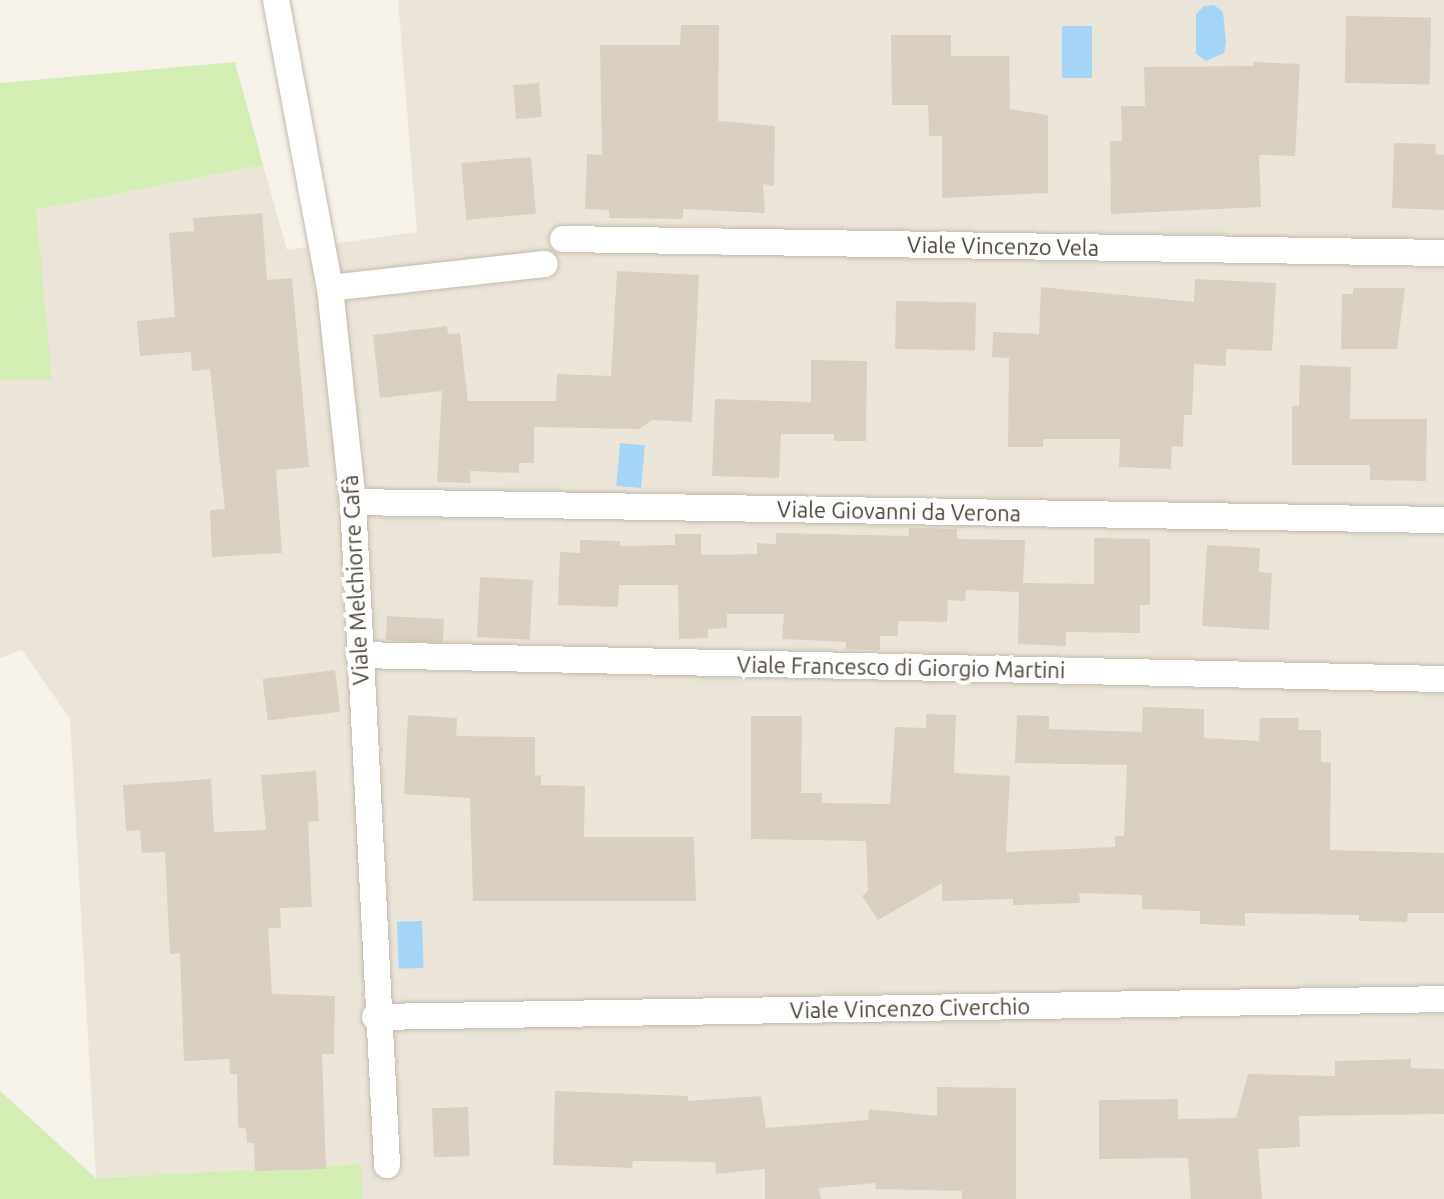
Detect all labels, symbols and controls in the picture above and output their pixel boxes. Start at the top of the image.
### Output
street label: Viale Vincenzo Vela [907,231,1099,261]
street label: Viale Melchiorre Cafà [336,474,374,686]
street label: Viale Giovanni da Verona [777,496,1021,526]
street label: Viale Francesco di Giorgio Martini [737,651,1065,683]
street label: Viale Vincenzo Civerchio [790,993,1030,1023]

